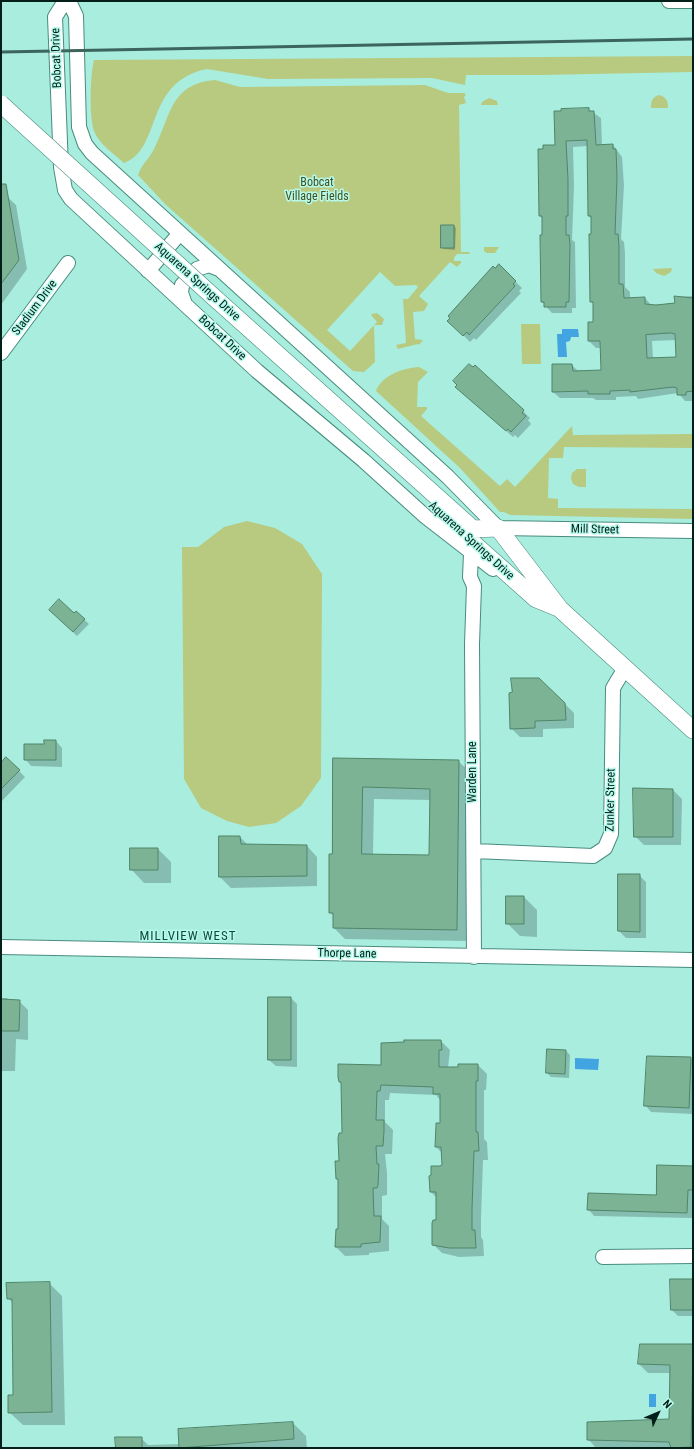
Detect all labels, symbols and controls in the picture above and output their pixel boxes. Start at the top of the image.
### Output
street label: Bobcat Drive [49,28,65,88]
park label: Bobcat Village Fields [285,176,349,204]
street label: Aquarena Springs Drive [151,240,243,324]
street label: Stadium Drive [9,277,61,339]
street label: Bobcat Drive [195,312,249,364]
street label: Aquarena Springs Drive [425,499,517,583]
street label: Mill Street [571,522,619,538]
street label: Warden Lane [466,741,480,803]
street label: Zunker Street [603,768,619,832]
district label: MILLVIEW WEST [139,929,237,945]
street label: Thorpe Lane [317,946,377,962]
north arrow [638,1393,678,1433]
text: N [660,1397,674,1411]

